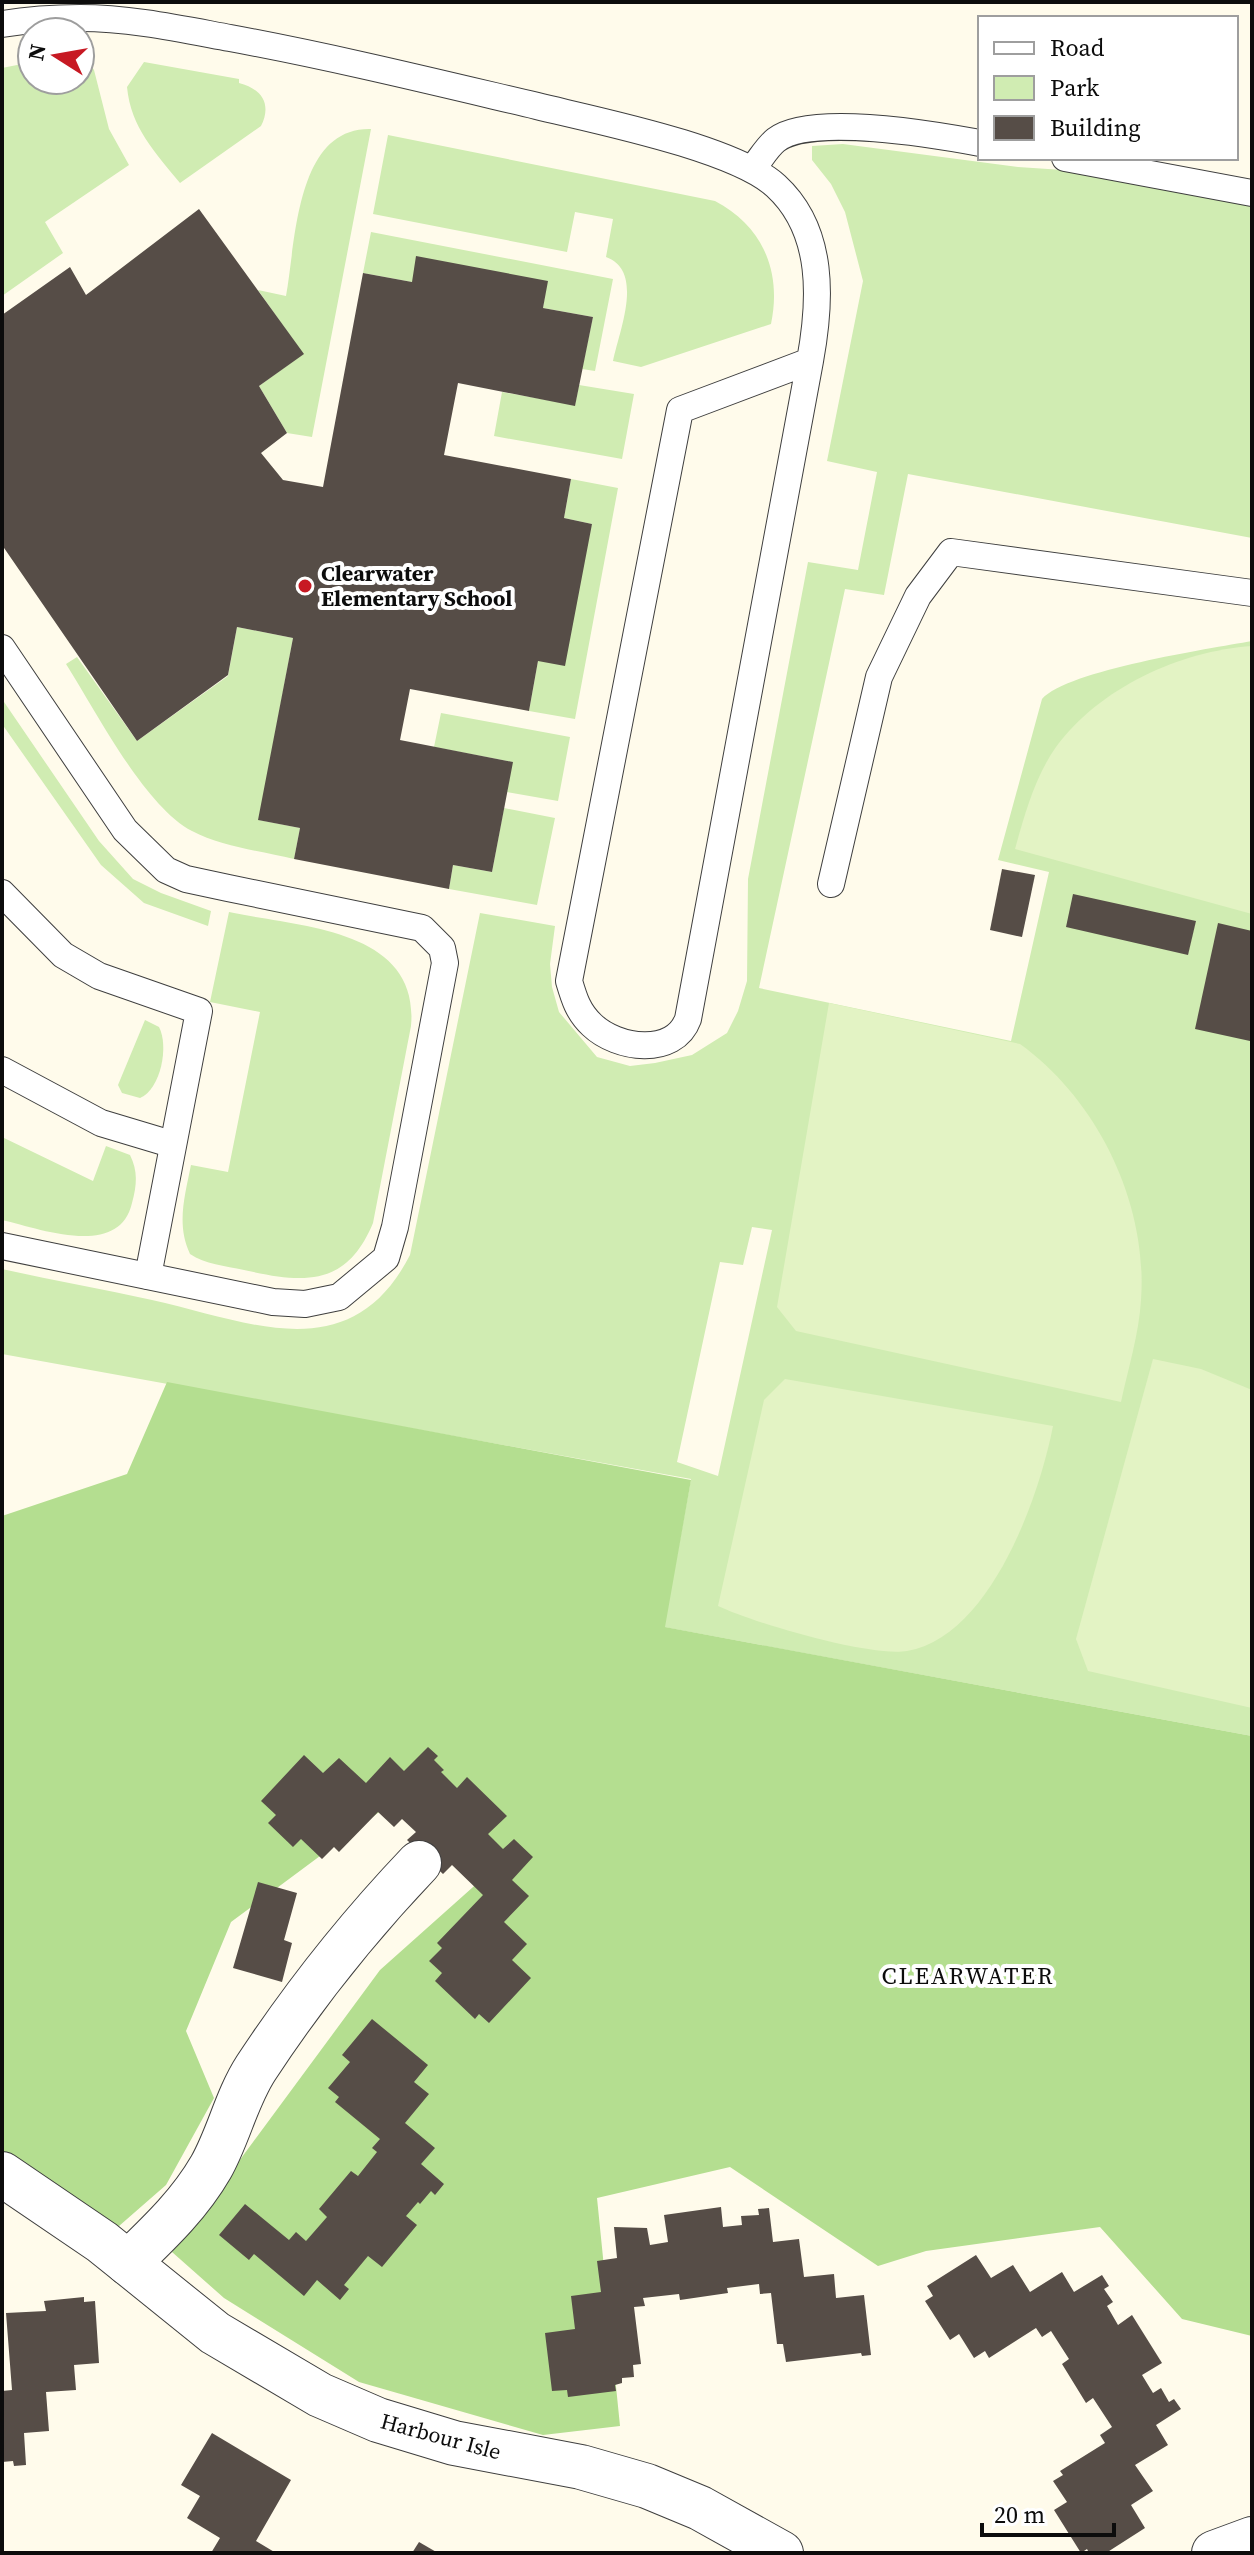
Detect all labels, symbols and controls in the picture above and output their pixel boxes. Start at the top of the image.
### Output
north arrow [16,16,96,96]
legend [978,16,1238,160]
text: Road [1050,31,1105,64]
text: N [20,41,53,63]
text: Park [1050,71,1100,104]
text: Building [1050,111,1141,144]
place label: Clearwater Elementary School [321,558,512,613]
marker: Clearwater Elementary School [296,577,314,595]
district label: CLEARWATER [881,1959,1055,1992]
street label: Harbour Isle [377,2406,505,2466]
scale bar [982,2487,1114,2537]
text: 20 m [994,2498,1045,2531]

